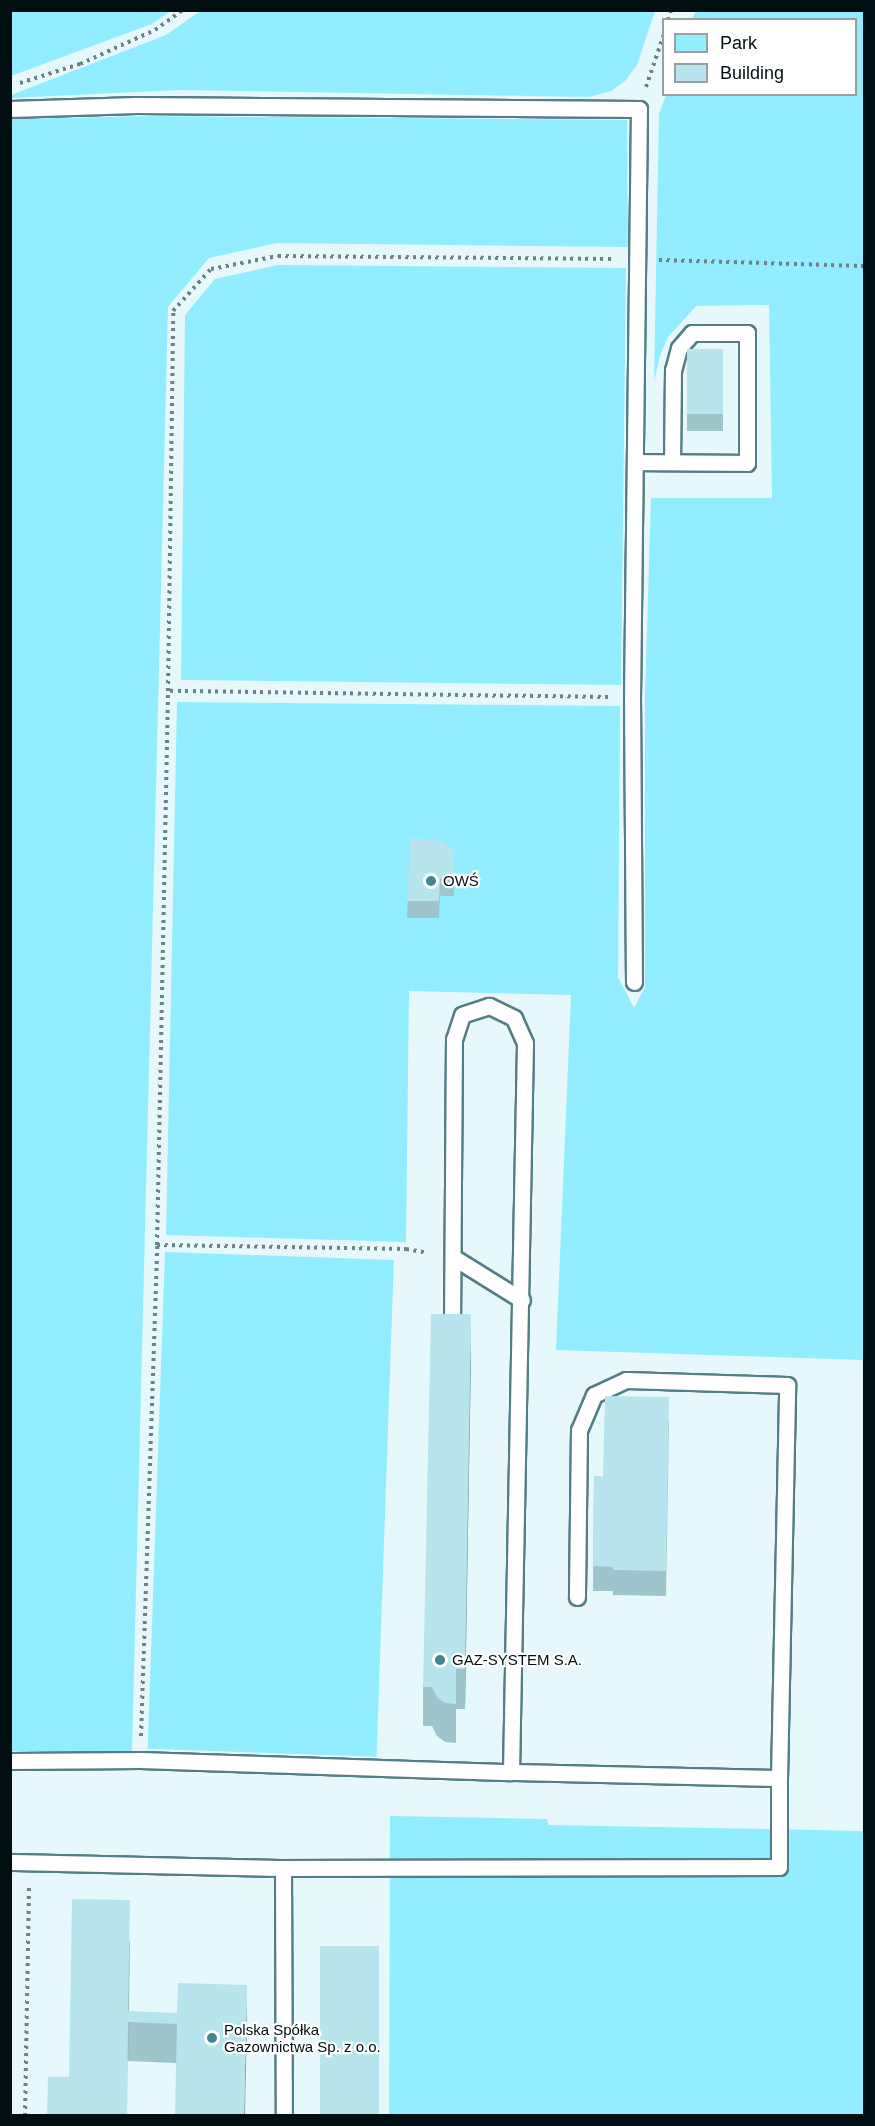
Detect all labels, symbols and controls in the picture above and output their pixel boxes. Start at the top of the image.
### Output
legend [662,18,857,96]
text: Park [720,33,757,53]
text: Building [720,63,784,83]
place label: OWŚ [443,872,479,890]
marker: OWŚ [424,874,438,888]
place label: GAZ-SYSTEM S.A. [452,1651,582,1669]
marker: GAZ-SYSTEM S.A. [433,1653,447,1667]
place label: Polska Spółka Gazownictwa Sp. z o.o. [224,2020,381,2055]
marker: Polska Spółka Gazownictwa Sp. z o.o. [205,2031,219,2045]

